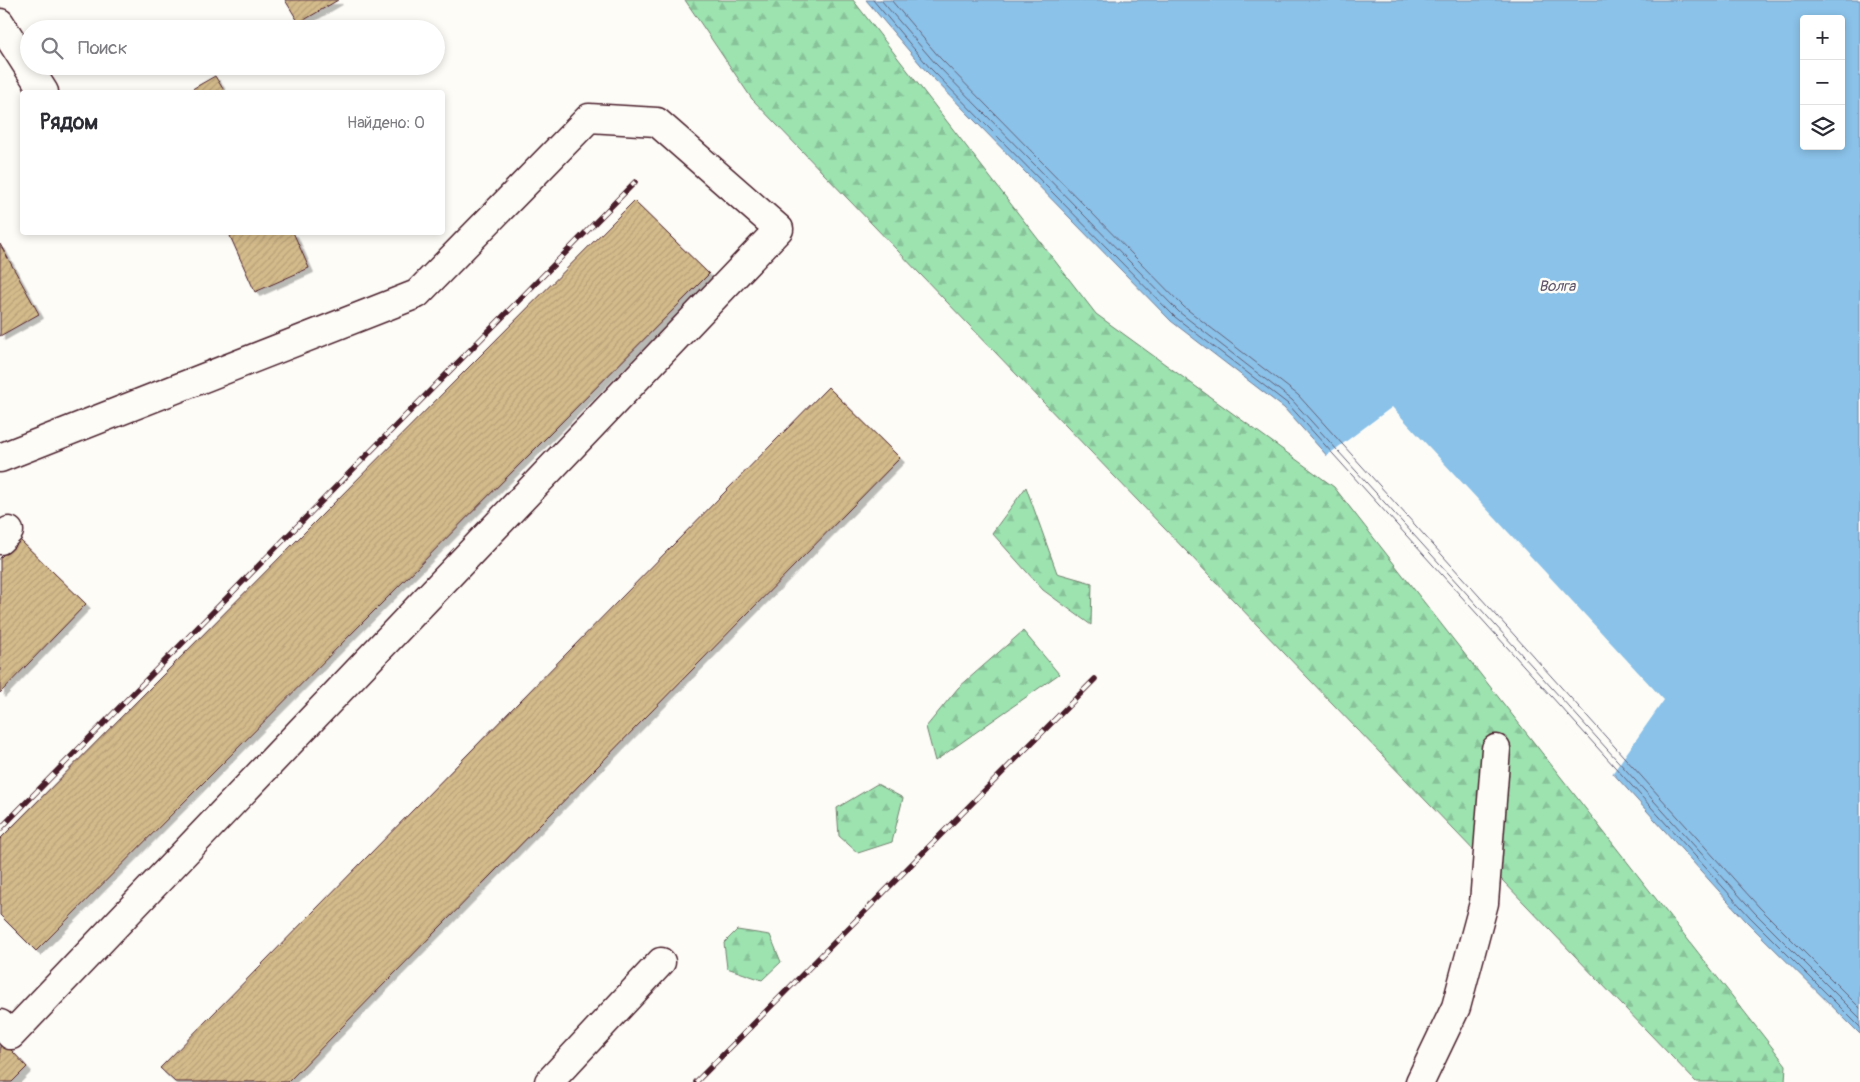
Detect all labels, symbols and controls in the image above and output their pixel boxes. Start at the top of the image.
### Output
map controls [1800,15,1845,150]
button: + [1800,15,1845,60]
search box [20,20,445,75]
icon: search [38,34,66,62]
text: Поиск [78,36,128,60]
button: − [1800,60,1845,105]
button: layers [1800,105,1845,150]
text: Рядом [40,109,98,136]
text: Найдено: 0 [347,113,425,133]
water label: Волга [1539,277,1576,296]

